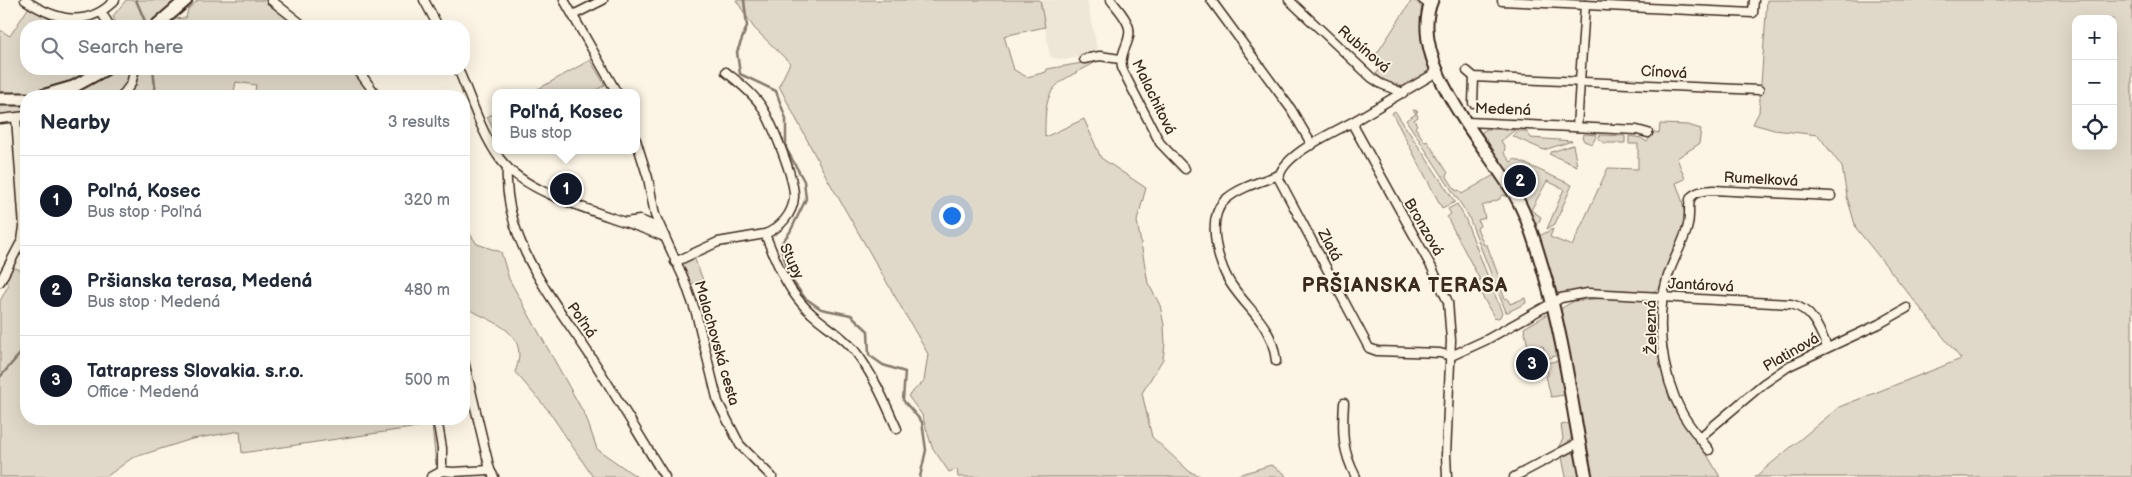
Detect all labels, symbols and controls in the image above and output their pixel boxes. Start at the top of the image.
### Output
map controls [2072,15,2117,150]
button: + [2072,15,2117,60]
search box [20,20,470,75]
street label: Rubínová [1334,21,1394,77]
icon: search [38,34,66,62]
text: Search here [78,36,183,59]
street label: Malachitová [1127,57,1180,138]
button: − [2072,60,2117,105]
street label: Cínová [1640,62,1688,83]
popup [492,89,640,154]
street label: Medená [1475,99,1531,120]
text: Poľná, Kosec [509,101,623,124]
button: locate [2072,105,2117,150]
text: Nearby [40,110,110,135]
text: 3 results [388,113,450,132]
text: Bus stop [509,124,572,143]
pin: 2 [1504,162,1536,200]
street label: Rumelková [1723,168,1799,191]
pin: 1 [550,170,582,208]
text: Poľná, Kosec [87,180,201,203]
text: 1 [53,191,59,210]
text: 320 m [404,191,450,210]
street label: Bronzová [1400,195,1448,259]
text: Bus stop · Poľná [87,203,202,222]
your location [939,203,965,229]
street label: Zlatá [1313,225,1346,265]
street label: Stupy [775,240,808,282]
text: Pršianska terasa, Medená [87,270,312,293]
district label: PRŠIANSKA TERASA [1302,272,1508,298]
street label: Jantárová [1667,274,1735,297]
street label: Malachovská cesta [690,278,743,408]
text: 2 [51,281,61,300]
text: 480 m [404,281,450,300]
text: Bus stop · Medená [87,293,220,312]
street label: Poľná [563,299,601,342]
street label: Železná [1642,300,1661,355]
street label: Platinová [1760,329,1823,376]
pin: 3 [1516,345,1548,383]
text: Tatrapress Slovakia. s.r.o. [87,360,304,383]
text: 3 [51,371,61,390]
text: 500 m [404,371,450,390]
text: Office · Medená [87,383,199,402]

